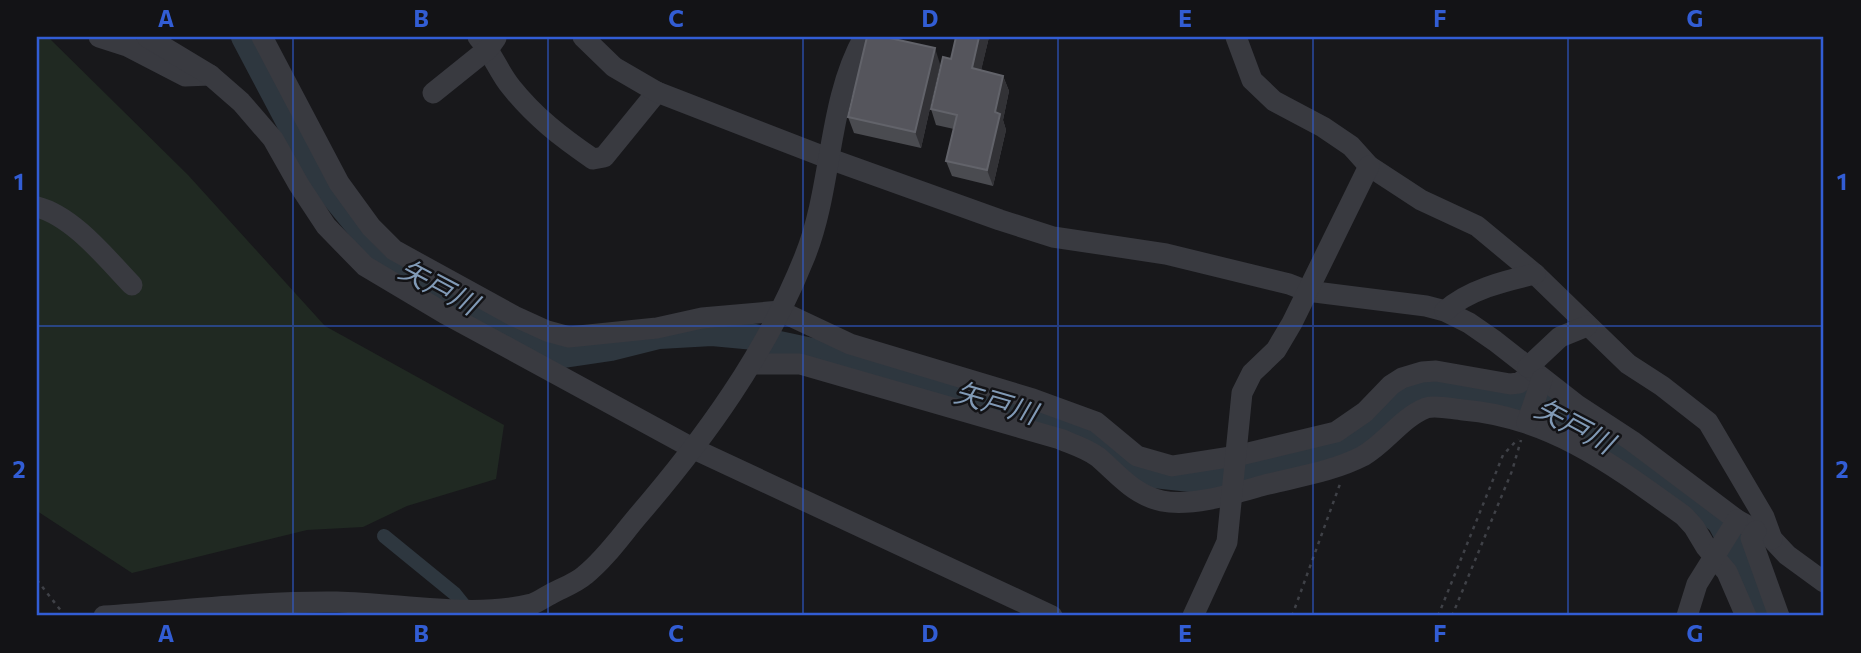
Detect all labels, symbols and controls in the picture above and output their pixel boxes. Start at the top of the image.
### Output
text: A [158,4,175,32]
text: B [413,4,429,32]
text: C [668,4,684,32]
text: D [922,4,939,32]
text: E [1178,4,1192,32]
text: F [1433,4,1447,32]
text: G [1687,4,1703,32]
text: 1 [14,167,24,195]
text: 1 [1837,167,1847,195]
water label: 矢戸川 [394,251,487,322]
water label: 矢戸川 [951,374,1044,431]
water label: 矢戸川 [1530,390,1623,461]
text: 2 [12,455,26,483]
text: 2 [1835,455,1849,483]
text: A [158,619,175,647]
text: B [413,619,429,647]
text: C [668,619,684,647]
text: D [922,619,939,647]
text: E [1178,619,1192,647]
text: F [1433,619,1447,647]
text: G [1687,619,1703,647]

